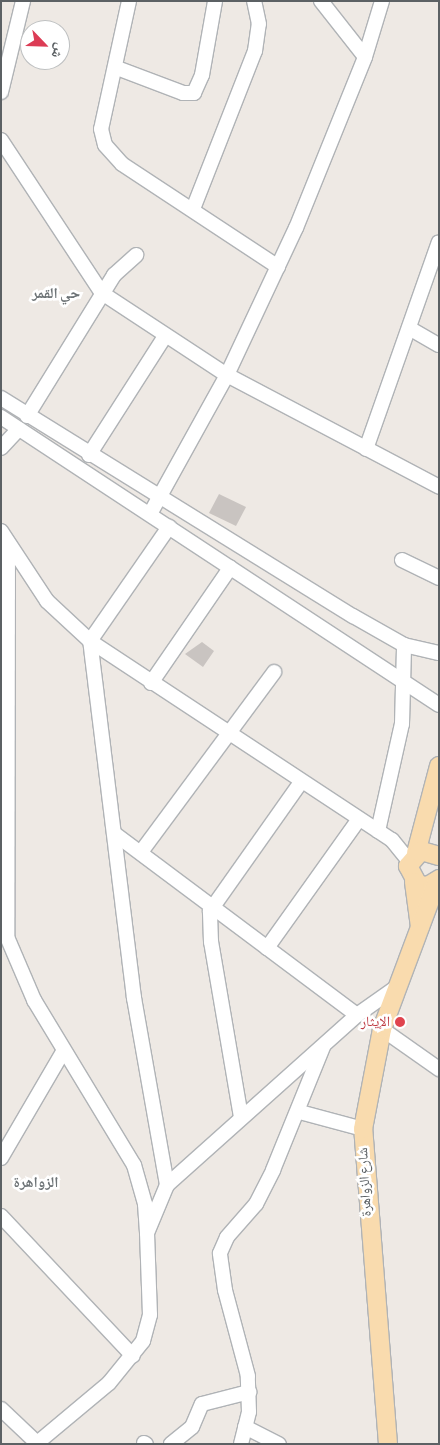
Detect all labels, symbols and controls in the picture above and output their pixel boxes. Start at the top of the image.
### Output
north arrow [20,20,70,70]
text: ش [47,41,69,61]
district label: حي القمر [32,285,80,303]
place label: الإيثار [361,1014,390,1030]
marker: الإيثار [394,1016,406,1028]
street label: شارع الزواهرة [355,1147,375,1217]
district label: الزواهرة [13,1174,59,1192]

